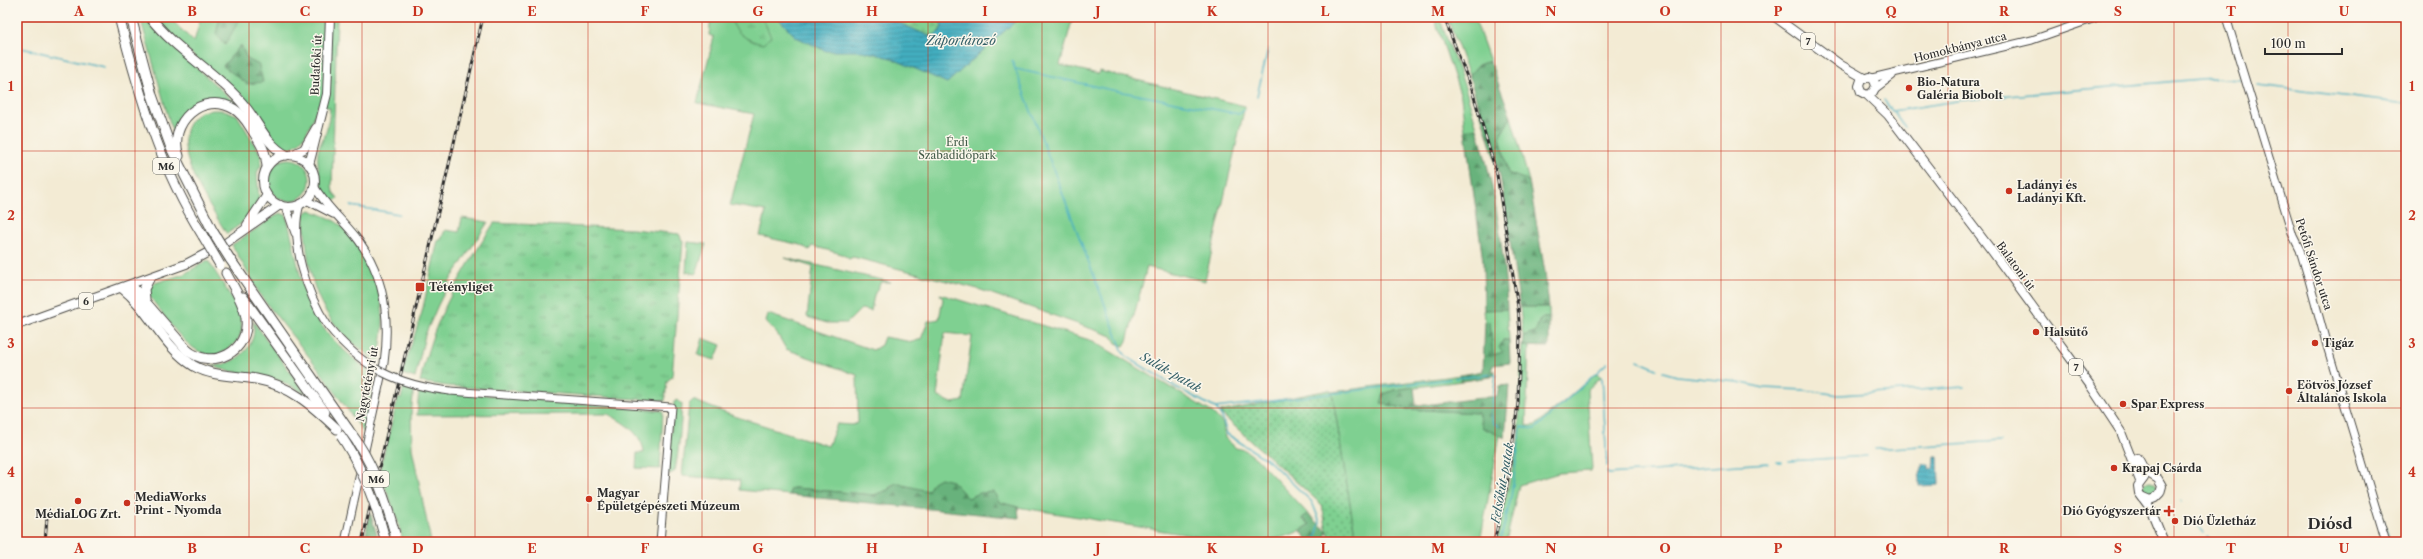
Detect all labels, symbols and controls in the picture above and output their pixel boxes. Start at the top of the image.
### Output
text: A [73,3,85,19]
text: B [187,3,197,19]
text: C [300,3,310,19]
text: D [412,3,424,19]
text: E [527,3,537,19]
text: F [641,3,650,19]
text: G [752,3,764,19]
text: H [866,3,878,19]
text: I [982,3,988,19]
text: J [1093,3,1101,19]
text: K [1207,3,1218,19]
text: L [1321,3,1330,19]
text: M [1431,3,1445,19]
text: N [1545,3,1557,19]
text: O [1659,3,1671,19]
text: P [1774,3,1783,19]
text: Q [1885,3,1897,19]
text: R [1999,3,2010,19]
text: S [2114,3,2122,19]
text: T [2226,3,2236,19]
text: U [2339,3,2350,19]
street label: Homokbánya utca [1912,29,2008,65]
scale bar [2265,30,2342,56]
water label: Záportározó [925,33,996,48]
road number: 7 [1801,33,1815,49]
street label: Budafoki út [307,34,325,96]
text: 100 m [2271,36,2306,51]
place label: Bio-Natura Galéria Biobolt [1917,75,2004,102]
text: 1 [8,78,14,94]
text: 1 [2409,78,2415,94]
marker: Bio-Natura Galéria Biobolt [1904,83,1914,93]
park label: Érdi Szabadidőpark [918,135,996,162]
road number: M6 [153,158,179,174]
place label: Ladányi és Ladányi Kft. [2017,178,2086,205]
marker: Ladányi és Ladányi Kft. [2004,186,2014,196]
text: 2 [7,207,15,223]
text: 2 [2408,207,2416,223]
street label: Petőfi Sándor utca [2293,216,2336,312]
street label: Balatoni út [1994,239,2038,293]
place label: Tétényliget [429,280,494,294]
marker: Tétényliget [414,281,426,293]
road number: 6 [79,293,93,309]
place label: Halsütő [2044,325,2088,339]
marker: Halsütő [2031,327,2041,337]
text: 3 [7,335,15,351]
text: 3 [2408,335,2416,351]
place label: Tigáz [2323,336,2354,350]
marker: Tigáz [2310,338,2320,348]
street label: Nagytétényi út [353,345,381,423]
water label: Sulák-patak [1137,348,1205,396]
road number: 7 [2069,359,2083,375]
place label: Eötvös József Általános Iskola [2296,378,2387,405]
marker: Eötvös József Általános Iskola [2284,386,2294,396]
place label: Spar Express [2131,397,2204,411]
marker: Spar Express [2118,399,2128,409]
water label: Felsőkút-patak [1487,441,1517,526]
place label: Krapaj Csárda [2122,461,2202,475]
marker: Krapaj Csárda [2109,463,2119,473]
text: 4 [7,464,15,480]
text: 4 [2408,464,2416,480]
road number: M6 [363,471,389,487]
place label: Magyar Épületgépészeti Múzeum [597,486,740,513]
place label: MediaWorks Print - Nyomda [135,490,222,517]
marker: Magyar Épületgépészeti Múzeum [584,494,594,504]
marker: MédiaLOG Zrt. [73,496,83,506]
marker: MediaWorks Print - Nyomda [122,498,132,508]
place label: Dió Gyógyszertár [2062,504,2162,518]
marker: Dió Gyógyszertár [2164,506,2174,516]
place label: MédiaLOG Zrt. [35,507,121,521]
place label: Dió Üzletház [2183,514,2256,528]
district label: Diósd [2308,514,2352,533]
marker: Dió Üzletház [2170,516,2180,526]
text: A [73,540,85,556]
text: B [187,540,197,556]
text: C [300,540,310,556]
text: D [412,540,424,556]
text: E [527,540,537,556]
text: F [641,540,650,556]
text: G [752,540,764,556]
text: H [866,540,878,556]
text: I [982,540,988,556]
text: J [1093,540,1101,556]
text: K [1207,540,1218,556]
text: L [1321,540,1330,556]
text: M [1431,540,1445,556]
text: N [1545,540,1557,556]
text: O [1659,540,1671,556]
text: P [1774,540,1783,556]
text: Q [1885,540,1897,556]
text: R [1999,540,2010,556]
text: S [2114,540,2122,556]
text: T [2226,540,2236,556]
text: U [2339,540,2350,556]

